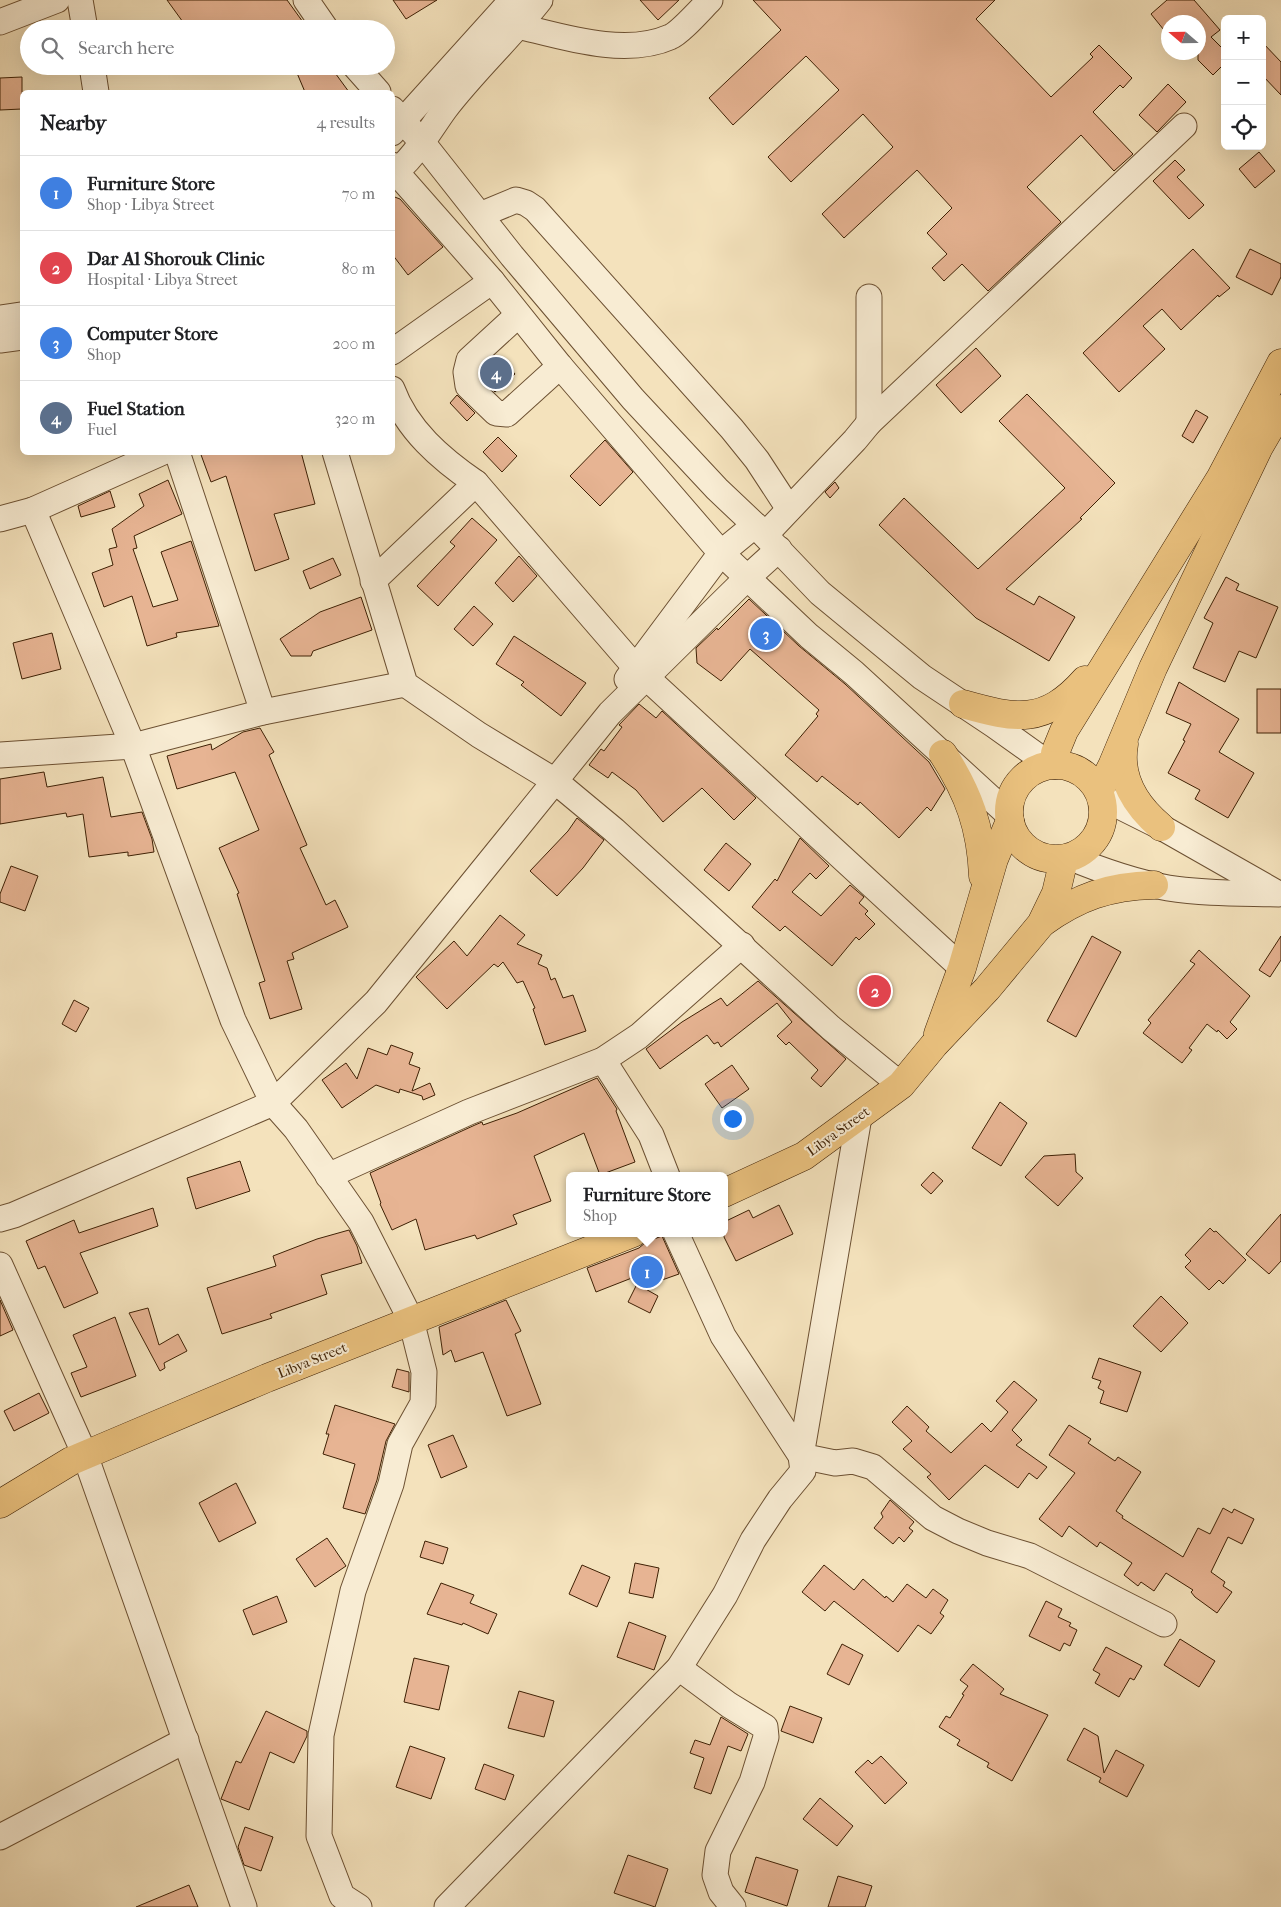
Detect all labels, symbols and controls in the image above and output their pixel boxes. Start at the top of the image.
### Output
north arrow [1161,15,1206,60]
map controls [1221,15,1266,150]
button: + [1221,15,1266,60]
search box [20,20,395,75]
icon: search [38,34,66,62]
text: Search here [78,37,174,59]
button: − [1221,60,1266,105]
button: locate [1221,105,1266,150]
text: Nearby [40,111,106,135]
text: 4 results [317,113,375,132]
text: Furniture Store [87,173,215,195]
text: 1 [53,184,59,203]
text: 70 m [342,184,375,203]
text: Shop · Libya Street [87,195,215,214]
text: Dar Al Shorouk Clinic [87,248,265,270]
text: 2 [52,259,60,278]
text: 80 m [341,259,375,278]
text: Hospital · Libya Street [87,270,238,289]
text: Computer Store [87,323,218,345]
text: 3 [53,334,59,353]
text: 200 m [332,334,375,353]
text: Shop [87,345,121,364]
pin: 4 [480,354,512,392]
text: Fuel Station [87,398,185,420]
text: 4 [51,409,61,428]
text: 320 m [335,409,375,428]
text: Fuel [87,420,117,439]
pin: 3 [750,615,782,653]
pin: 2 [859,972,891,1010]
street label: Libya Street [804,1103,873,1160]
your location [720,1106,746,1132]
popup [566,1172,728,1237]
text: Furniture Store [583,1184,711,1206]
text: Shop [583,1206,617,1225]
pin: 1 [631,1253,663,1291]
street label: Libya Street [275,1339,349,1382]

